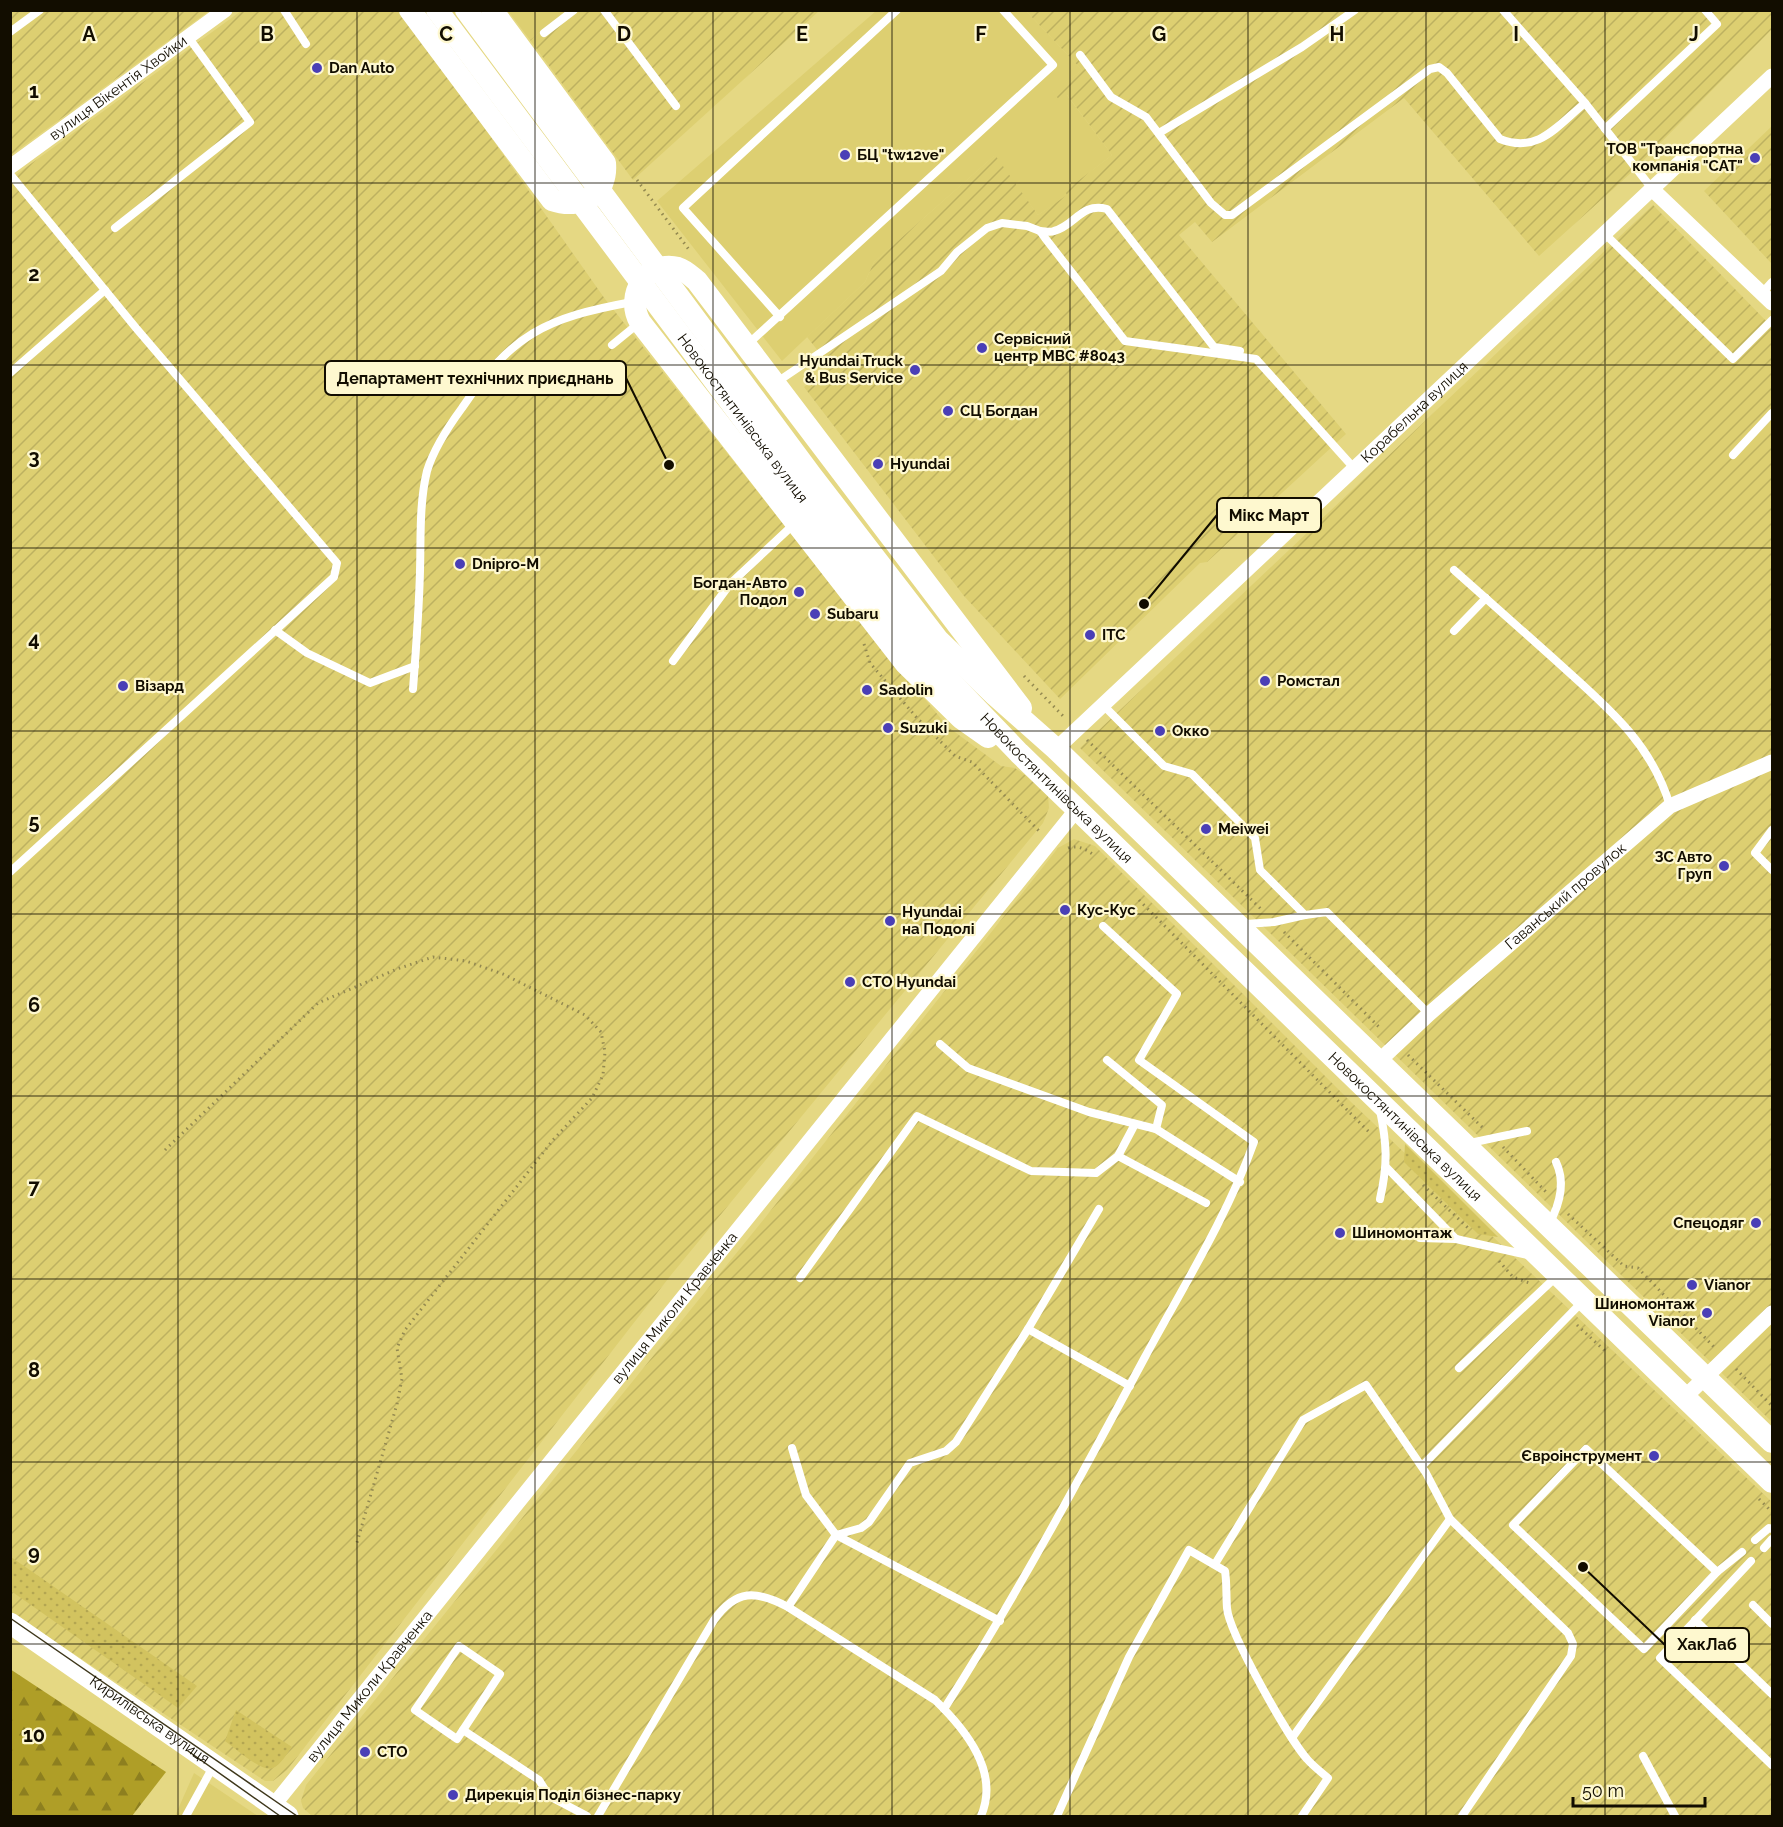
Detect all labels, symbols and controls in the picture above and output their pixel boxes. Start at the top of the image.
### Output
text: A [82,22,96,46]
text: B [260,22,274,46]
text: C [439,22,453,46]
text: D [617,22,631,46]
text: E [796,22,808,46]
text: F [975,22,987,46]
text: G [1152,22,1166,46]
text: H [1330,22,1344,46]
text: I [1513,22,1519,46]
text: J [1689,22,1699,46]
street label: вулиця Вікентія Хвойки [46,32,191,144]
place label: Dan Auto [329,59,394,77]
marker: Dan Auto [310,61,324,75]
text: 1 [29,79,39,103]
place label: ТОВ "Транспортна компанія "САТ" [1606,140,1743,175]
place label: БЦ "tw12ve" [857,146,944,164]
marker: БЦ "tw12ve" [838,148,852,162]
marker: ТОВ "Транспортна компанія "САТ" [1748,151,1762,165]
text: 2 [28,262,40,286]
street label: Новокостянтинівська вулиця [673,330,812,506]
place label: Сервісний центр МВС #8043 [994,330,1125,365]
marker: Сервісний центр МВС #8043 [975,341,989,355]
place label: Hyundai Truck & Bus Service [800,352,904,387]
street label: Корабельна вулиця [1357,357,1472,467]
callout: Департамент технічних приєднань [325,361,626,395]
marker: Hyundai Truck & Bus Service [908,363,922,377]
text: Департамент технічних приєднань [337,369,614,388]
place label: СЦ Богдан [960,402,1038,420]
marker: СЦ Богдан [941,404,955,418]
text: 3 [28,445,40,469]
place label: Hyundai [890,455,950,473]
marker: Hyundai [871,457,885,471]
callout: Мікс Март [1217,498,1321,532]
text: Мікс Март [1229,506,1309,525]
place label: Dnipro-M [472,555,539,573]
marker: Dnipro-M [453,557,467,571]
place label: Богдан-Авто Подол [693,574,787,609]
marker: Богдан-Авто Подол [792,585,806,599]
place label: Subaru [827,605,879,623]
marker: Subaru [808,607,822,621]
place label: ITC [1102,626,1126,644]
text: 4 [28,627,40,651]
marker: ITC [1083,628,1097,642]
place label: Ромстал [1277,672,1340,690]
marker: Ромстал [1258,674,1272,688]
place label: Візард [135,677,185,695]
marker: Візард [116,679,130,693]
place label: Sadolin [879,681,933,699]
marker: Sadolin [860,683,874,697]
street label: Новокостянтинівська вулиця [976,709,1136,867]
place label: Suzuki [900,719,947,737]
marker: Suzuki [881,721,895,735]
place label: Окко [1172,722,1209,740]
marker: Окко [1153,724,1167,738]
text: 5 [28,810,40,834]
place label: Meiwei [1218,820,1269,838]
marker: Meiwei [1199,822,1213,836]
street label: Гаванський провулок [1501,839,1630,953]
place label: ЗС Авто Груп [1654,848,1712,883]
marker: ЗС Авто Груп [1717,859,1731,873]
place label: Кус-Кус [1077,901,1136,919]
place label: Hyundai на Подолі [902,903,975,938]
marker: Кус-Кус [1058,903,1072,917]
marker: Hyundai на Подолі [883,914,897,928]
place label: СТО Hyundai [862,973,956,991]
marker: СТО Hyundai [843,975,857,989]
text: 6 [28,993,40,1017]
street label: Новокостянтинівська вулиця [1325,1048,1486,1205]
text: 7 [28,1175,40,1199]
place label: Спецодяг [1673,1214,1745,1232]
marker: Спецодяг [1749,1216,1763,1230]
place label: Шиномонтаж [1352,1224,1452,1242]
marker: Шиномонтаж [1333,1226,1347,1240]
street label: вулиця Миколи Кравченка [608,1228,741,1387]
place label: Vianor [1704,1276,1751,1294]
marker: Vianor [1685,1278,1699,1292]
place label: Шиномонтаж Vianor [1595,1295,1695,1330]
marker: Шиномонтаж Vianor [1700,1306,1714,1320]
text: 8 [28,1358,40,1382]
place label: Євроiнструмент [1521,1447,1643,1465]
marker: Євроiнструмент [1647,1449,1661,1463]
text: 9 [28,1541,40,1565]
street label: вулиця Миколи Кравченка [303,1607,436,1766]
callout: ХакЛаб [1665,1628,1749,1662]
text: ХакЛаб [1676,1635,1737,1654]
street label: Кирилівська вулиця [86,1672,213,1768]
text: 10 [23,1723,45,1747]
place label: СТО [377,1743,408,1761]
marker: СТО [358,1745,372,1759]
scale bar [1573,1770,1705,1808]
text: 50 m [1582,1780,1624,1801]
place label: Дирекція Поділ бізнес-парку [465,1786,682,1804]
marker: Дирекція Поділ бізнес-парку [446,1788,460,1802]

